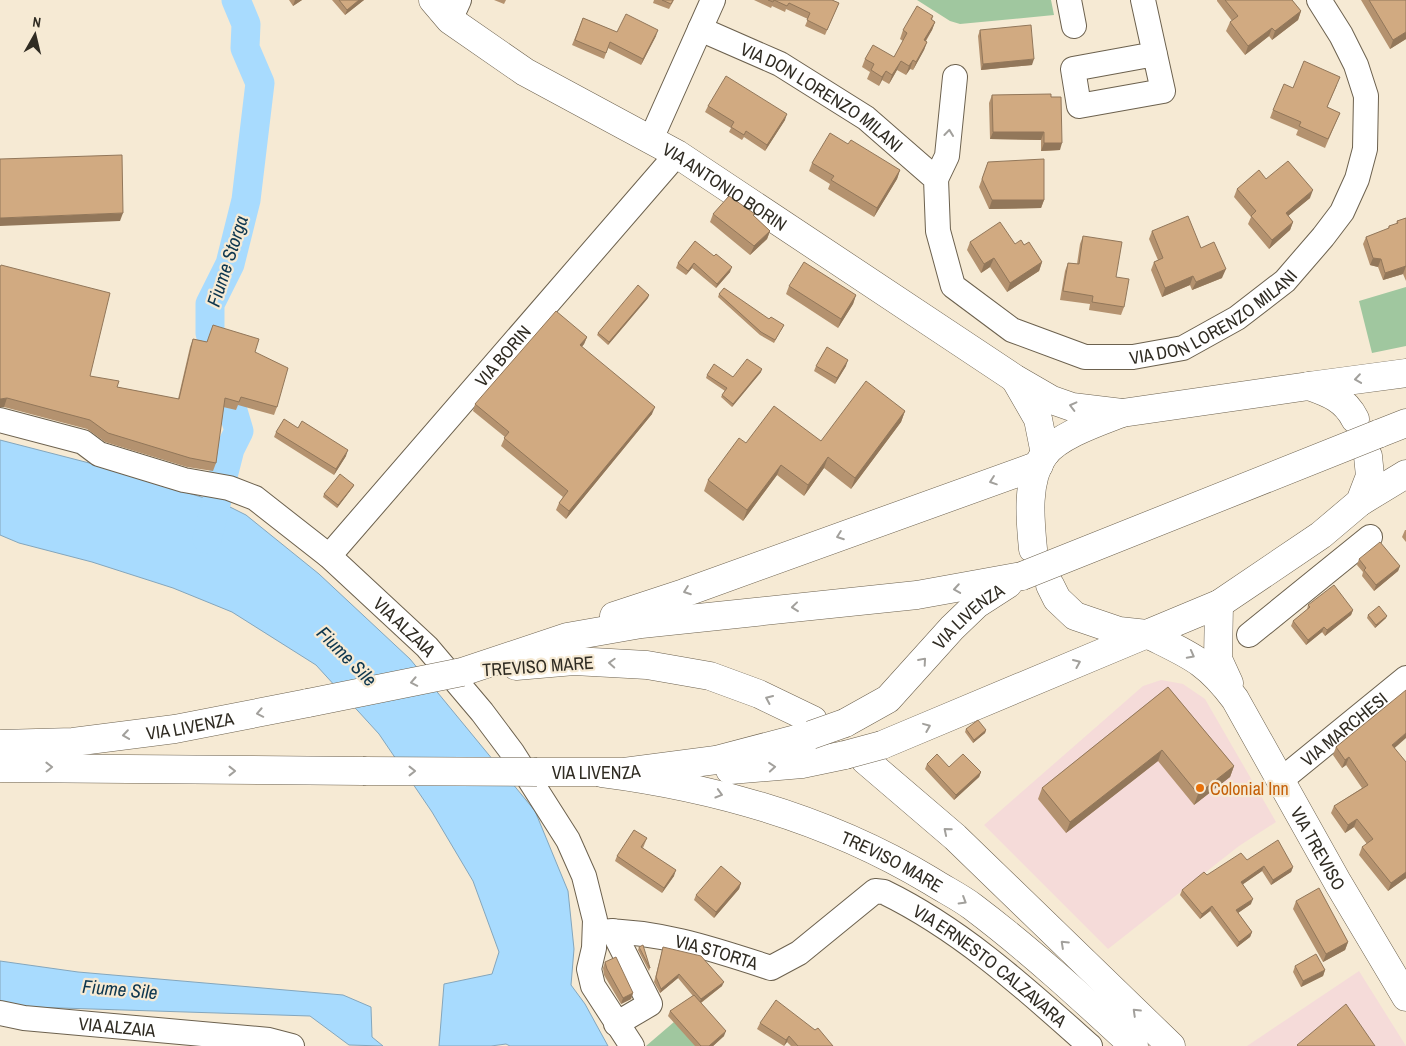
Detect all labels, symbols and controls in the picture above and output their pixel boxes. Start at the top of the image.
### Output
north arrow [10,10,60,60]
text: N [31,13,42,32]
street label: VIA DON LORENZO MILANI [737,36,909,157]
one-way arrow [943,128,954,136]
street label: VIA ANTONIO BORIN [658,136,792,236]
water label: Fiume Storga [200,212,254,310]
street label: VIA DON LORENZO MILANI [1127,264,1302,370]
street label: VIA BORIN [469,320,536,392]
one-way arrow [1353,373,1361,384]
one-way arrow [1069,401,1078,412]
one-way arrow [989,476,998,486]
one-way arrow [836,530,844,540]
street label: VIA LIVENZA [927,577,1009,654]
one-way arrow [952,583,961,593]
one-way arrow [683,585,692,595]
street label: VIA ALZAIA [368,591,442,662]
one-way arrow [791,601,799,612]
water label: Fiume Sile [311,620,383,692]
one-way arrow [1186,649,1195,659]
street label: TREVISO MARE [481,650,595,682]
one-way arrow [608,657,616,668]
one-way arrow [917,657,926,666]
one-way arrow [1072,659,1081,670]
one-way arrow [410,676,419,686]
street label: VIA MARCHESI [1295,686,1392,772]
one-way arrow [765,694,774,705]
street label: VIA LIVENZA [144,705,236,745]
one-way arrow [256,707,265,717]
one-way arrow [922,723,931,733]
one-way arrow [122,730,131,740]
street label: VIA LIVENZA [552,757,642,785]
one-way arrow [769,761,777,772]
one-way arrow [45,762,53,772]
one-way arrow [228,766,236,776]
one-way arrow [408,766,416,776]
place label: Colonial Inn [1210,776,1289,801]
marker: Colonial Inn [1194,782,1206,794]
one-way arrow [714,788,723,798]
street label: VIA TREVISO [1285,802,1352,895]
street label: TREVISO MARE [837,824,948,898]
one-way arrow [944,827,953,836]
one-way arrow [957,894,966,904]
street label: VIA ERNESTO CALZAVARA [909,898,1073,1032]
street label: VIA STORTA [673,928,762,976]
one-way arrow [1061,941,1070,950]
water label: Fiume Sile [81,973,159,1005]
one-way arrow [1133,1009,1142,1018]
street label: VIA ALZAIA [78,1010,157,1042]

